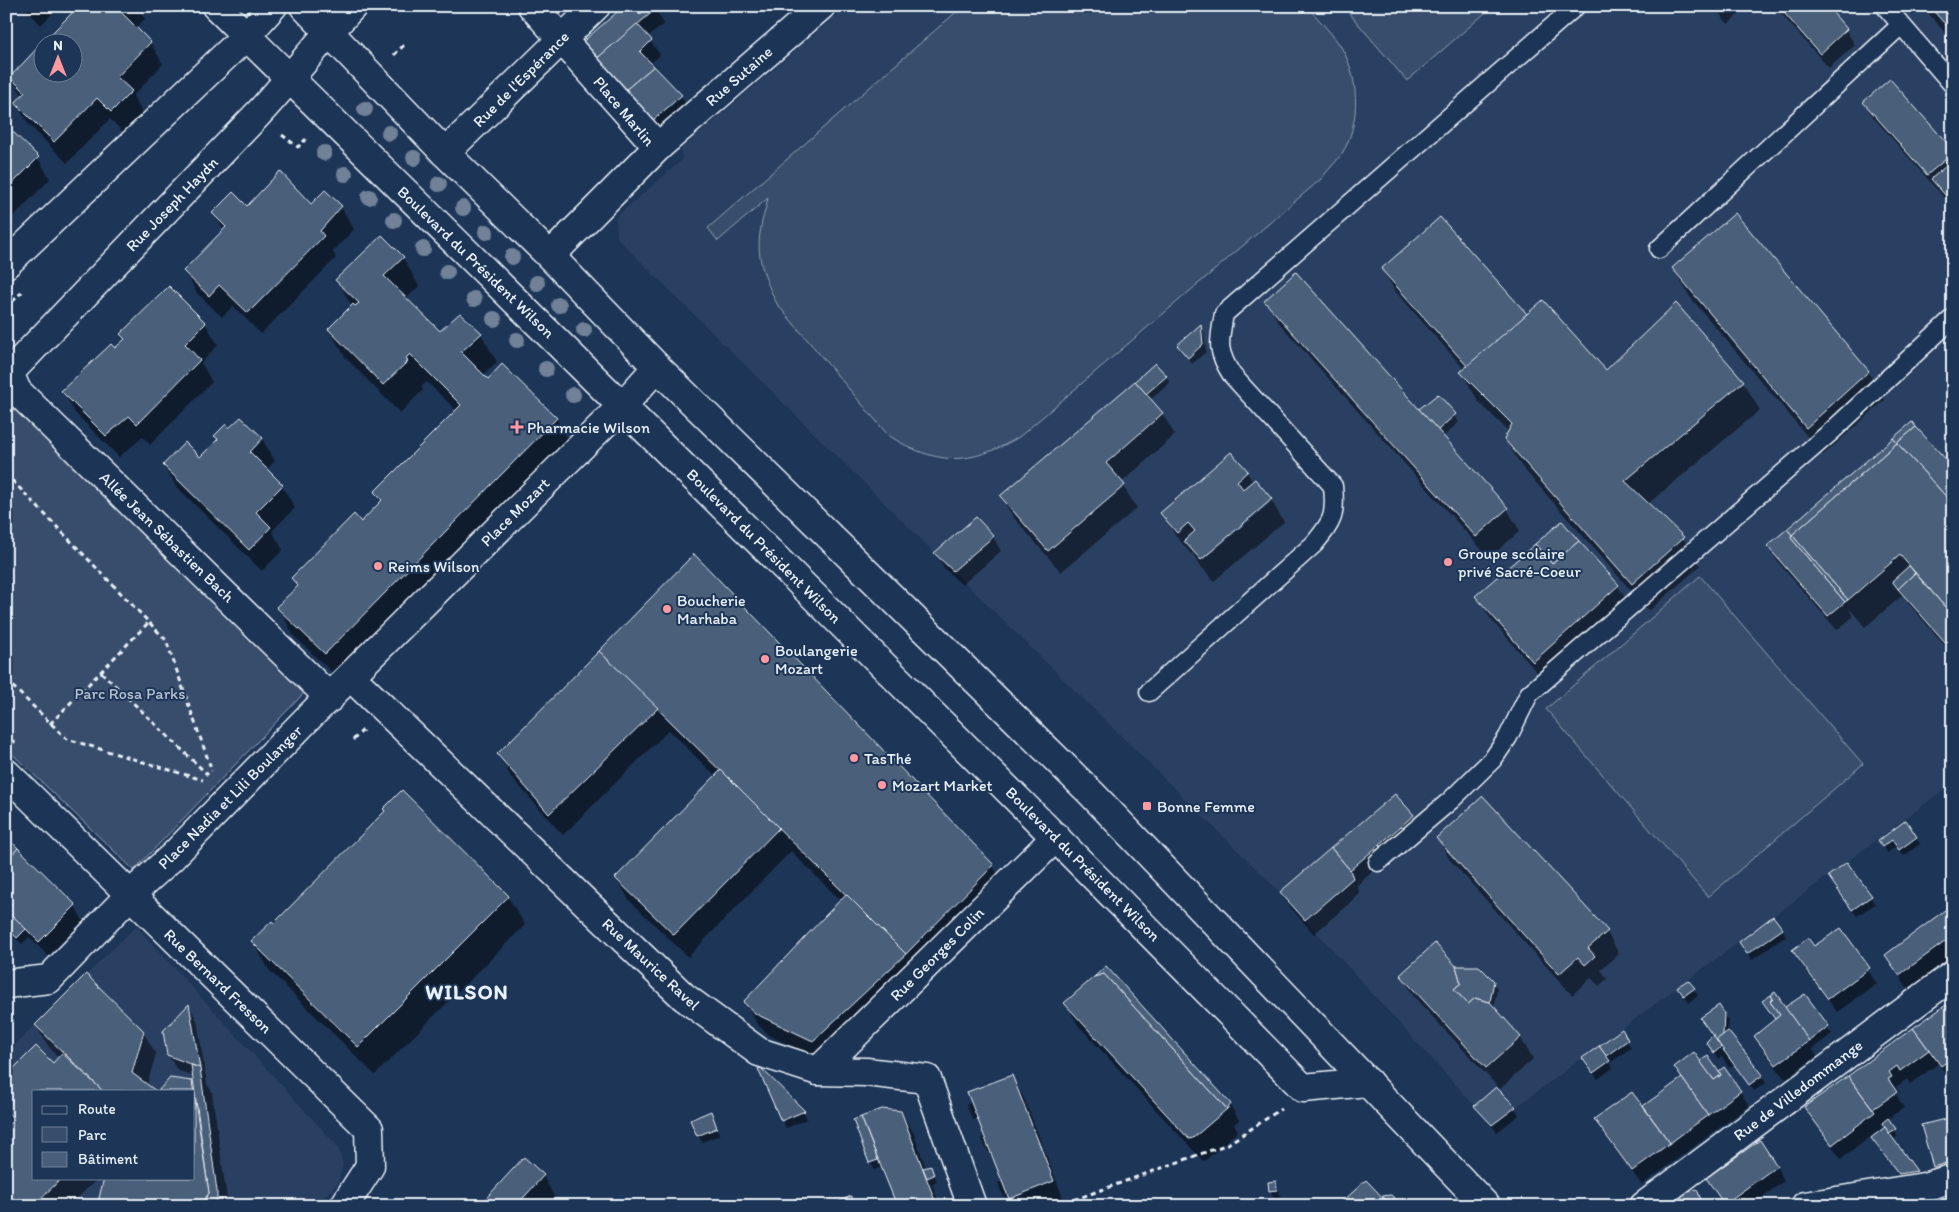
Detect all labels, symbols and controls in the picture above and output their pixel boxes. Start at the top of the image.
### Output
street label: Rue de l'Espérance [469,27,573,131]
north arrow [32,32,82,82]
text: N [53,37,63,54]
street label: Rue Sutaine [702,42,776,110]
street label: Place Marlin [589,72,659,150]
street label: Rue Joseph Haydn [122,153,222,255]
street label: Boulevard du Président Wilson [394,182,558,342]
place label: Pharmacie Wilson [527,418,650,437]
marker: Pharmacie Wilson [511,421,523,433]
street label: Boulevard du Président Wilson [683,465,845,627]
street label: Allée Jean Sébastien Bach [96,468,239,607]
street label: Place Mozart [477,474,553,550]
place label: Groupe scolaire privé Sacré-Coeur [1458,544,1581,581]
marker: Groupe scolaire privé Sacré-Coeur [1442,556,1454,568]
place label: Reims Wilson [388,557,480,576]
marker: Reims Wilson [372,560,384,572]
place label: Boucherie Marhaba [677,591,746,628]
marker: Boucherie Marhaba [661,603,673,615]
place label: Boulangerie Mozart [775,641,858,678]
marker: Boulangerie Mozart [759,653,771,665]
park label: Parc Rosa Parks [75,684,185,703]
street label: Place Nadia et Lili Boulanger [154,720,307,873]
place label: TasThé [864,749,912,768]
marker: TasThé [848,752,860,764]
place label: Mozart Market [892,776,993,795]
marker: Mozart Market [876,779,888,791]
street label: Boulevard du Président Wilson [1002,783,1164,945]
place label: Bonne Femme [1157,797,1255,816]
marker: Bonne Femme [1141,800,1153,812]
street label: Rue Georges Colin [886,903,988,1005]
street label: Rue Maurice Ravel [598,914,704,1014]
street label: Rue Bernard Fresson [160,925,276,1038]
district label: WILSON [425,979,509,1004]
street label: Rue de Villedommange [1730,1035,1866,1145]
legend [32,1090,195,1180]
text: Route [78,1100,116,1118]
text: Parc [78,1126,107,1144]
text: Bâtiment [78,1150,139,1168]

